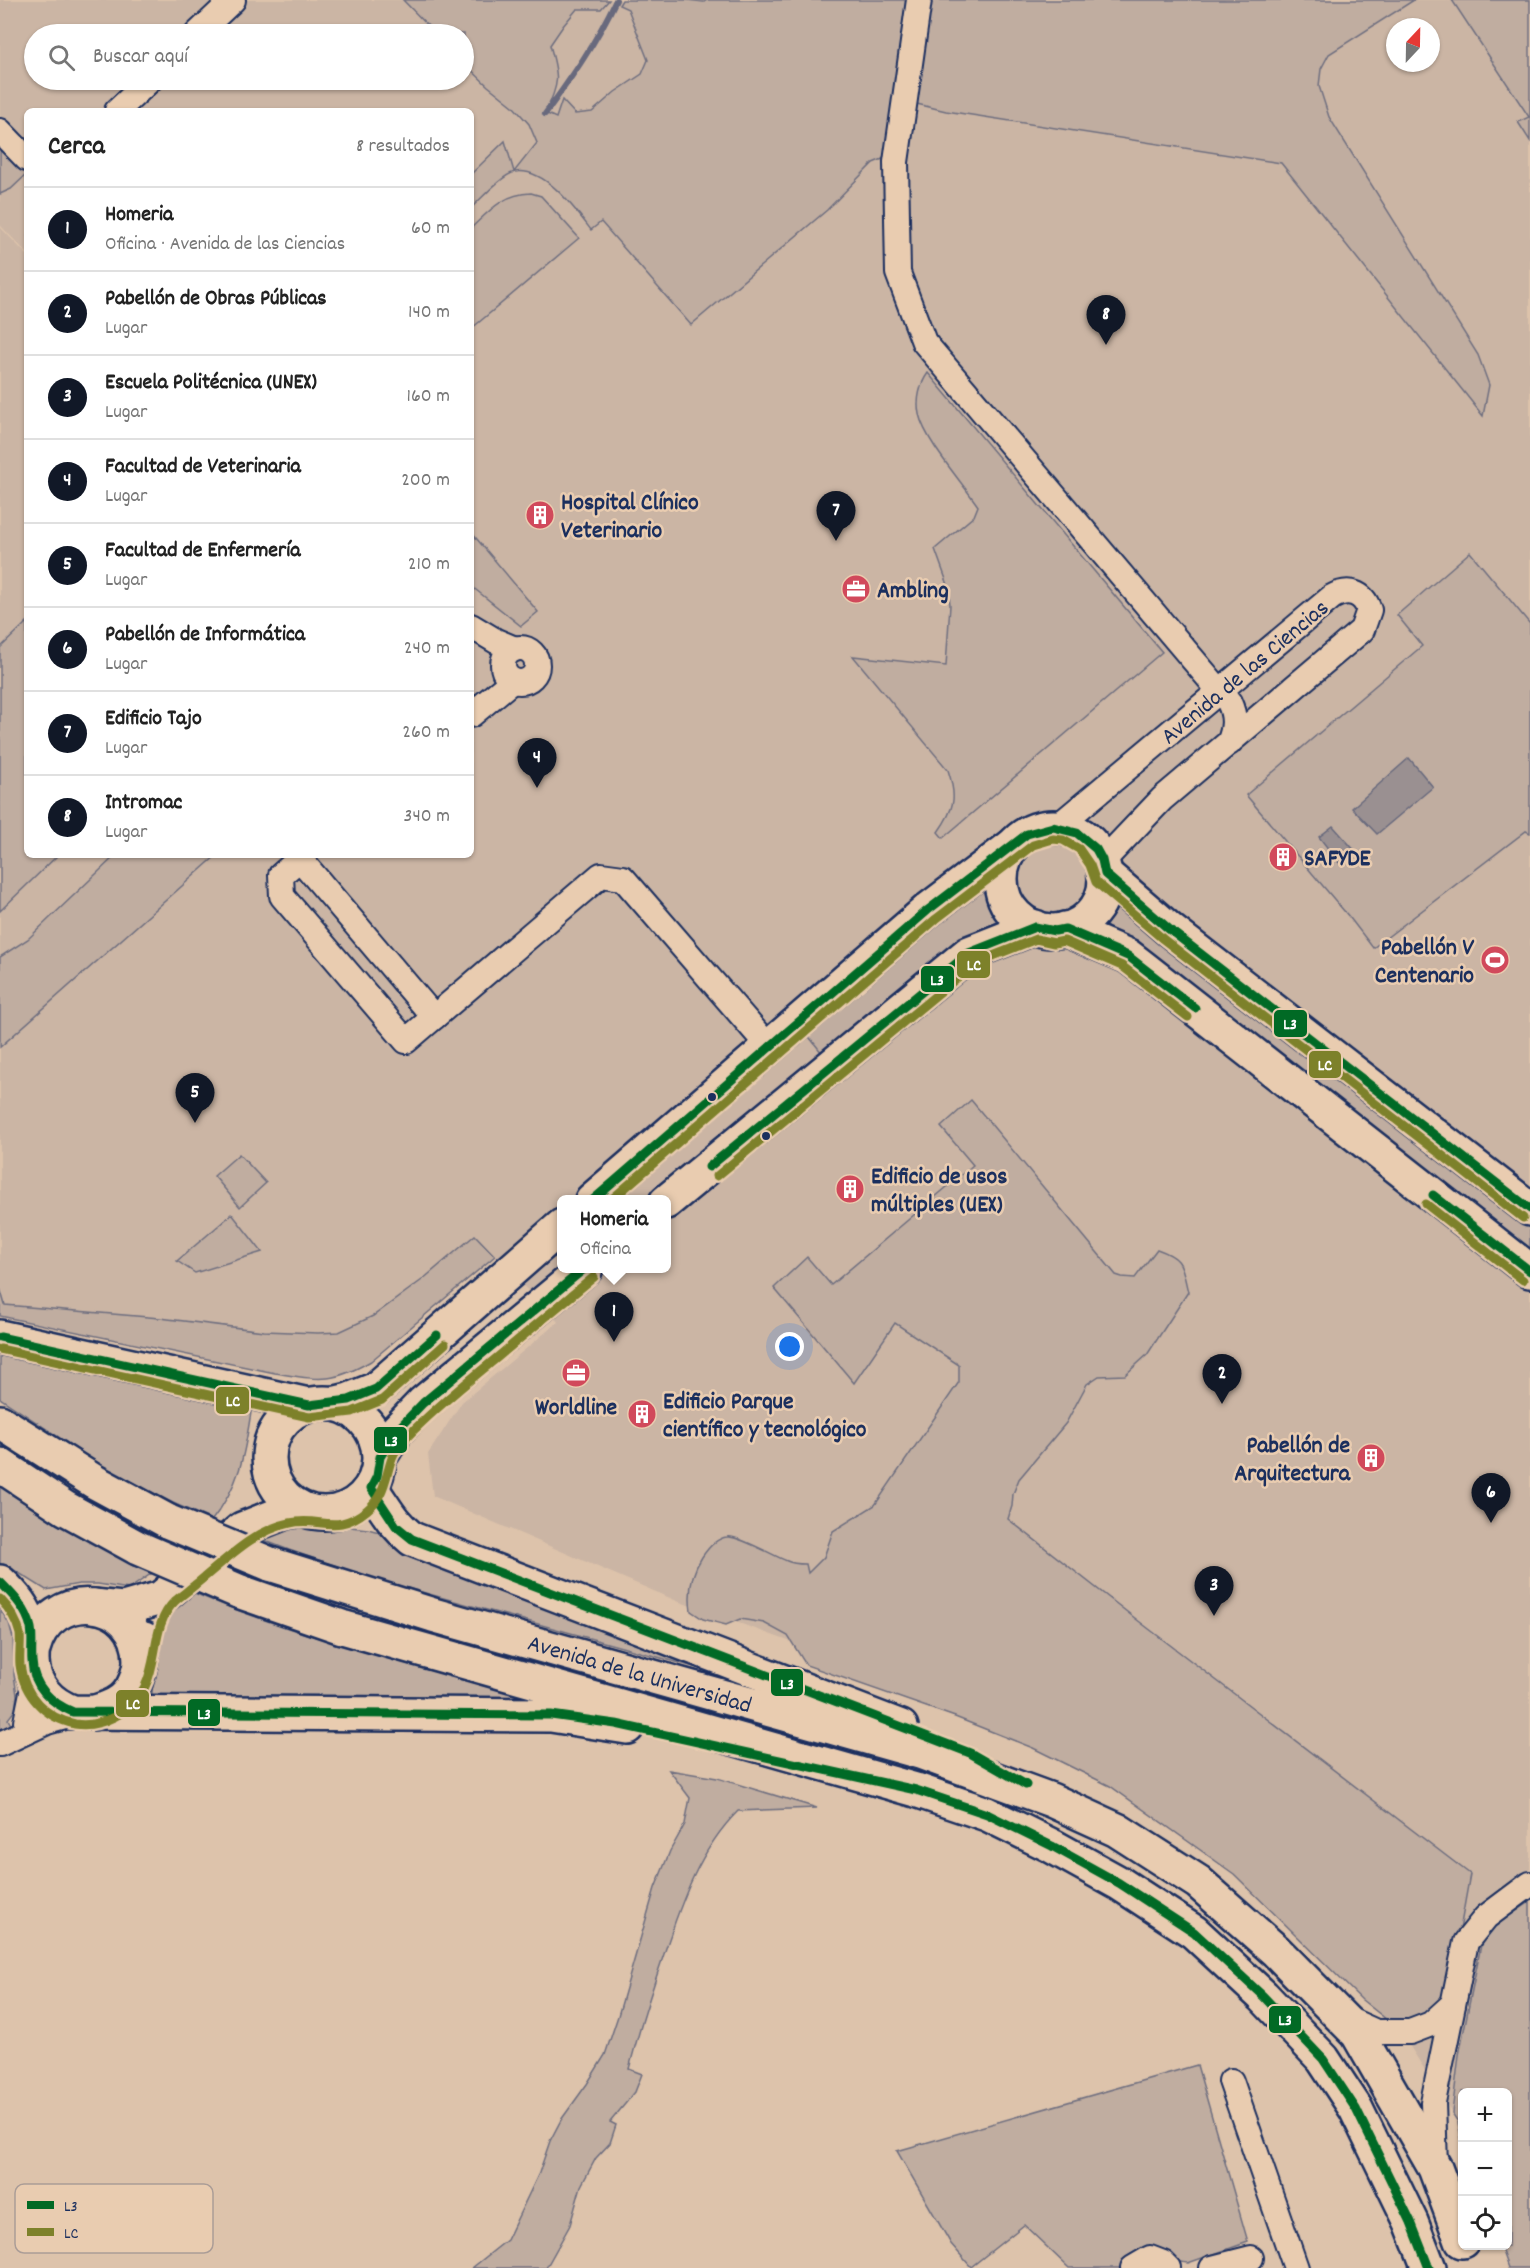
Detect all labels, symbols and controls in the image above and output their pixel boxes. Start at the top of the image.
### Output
north arrow [1386,18,1440,72]
search box [24,24,474,90]
icon: search [45,41,78,74]
text: Buscar aquí [93,42,188,73]
text: Cerca [48,129,105,166]
text: 8 resultados [356,133,450,161]
text: Homeria [105,200,173,231]
text: 1 [65,215,70,243]
text: 60 m [411,215,450,243]
text: Oficina · Avenida de las Ciencias [105,231,345,259]
text: Pabellón de Obras Públicas [105,284,327,315]
pin: 8 [1086,296,1126,345]
text: 2 [63,299,72,327]
text: 140 m [408,299,450,327]
text: Lugar [105,315,147,343]
text: Escuela Politécnica (UNEX) [105,368,317,399]
text: 3 [63,383,72,411]
text: 160 m [407,383,450,411]
text: Lugar [105,399,147,427]
text: Facultad de Veterinaria [105,452,301,483]
text: 4 [63,467,72,495]
text: 200 m [401,467,450,495]
text: Lugar [105,483,147,511]
place label: Hospital Clínico Veterinario [561,487,699,549]
pin: 7 [816,492,856,541]
building icon: Hospital Clínico Veterinario [524,499,556,531]
text: Facultad de Enfermería [105,536,301,567]
text: 5 [63,551,72,579]
text: 210 m [408,551,450,579]
text: Lugar [105,567,147,595]
office icon: Ambling [840,573,872,605]
place label: Ambling [877,575,949,609]
street label: Avenida de las Ciencias [1154,593,1337,754]
text: Pabellón de Informática [105,620,305,651]
text: 6 [63,635,72,663]
text: 240 m [404,635,450,663]
text: Lugar [105,651,147,679]
text: Edificio Tajo [105,704,202,735]
text: 7 [64,719,71,747]
text: 260 m [402,719,450,747]
text: Lugar [105,735,147,763]
pin: 4 [518,738,556,788]
text: Intromac [105,788,182,819]
text: 8 [63,803,72,831]
text: 340 m [404,803,450,831]
text: Lugar [105,819,147,847]
building icon: SAFYDE [1267,841,1299,873]
place label: SAFYDE [1304,843,1372,877]
place label: Pabellón V Centenario [1375,932,1474,994]
sports icon: Pabellón V Centenario [1479,944,1511,976]
line badge: LC [956,950,991,979]
text: LC [967,955,981,978]
line badge: L3 [920,965,955,993]
text: L3 [930,970,944,993]
line badge: L3 [1273,1009,1308,1038]
text: L3 [1283,1014,1297,1037]
line badge: LC [1308,1050,1342,1079]
text: LC [1318,1055,1332,1078]
pin: 5 [176,1074,214,1123]
unlabelled marker [706,1091,718,1103]
unlabelled marker [760,1130,772,1142]
place label: Edificio de usos múltiples (UEX) [871,1161,1007,1223]
building icon: Edificio de usos múltiples (UEX) [834,1173,866,1205]
popup [557,1195,671,1273]
text: Homeria [580,1205,648,1236]
text: Oficina [580,1236,631,1264]
pin: 1 [594,1292,634,1342]
your location [775,1332,804,1361]
pin: 2 [1202,1354,1242,1404]
office icon: Worldline [560,1357,592,1389]
line badge: LC [215,1386,250,1415]
place label: Edificio Parque científico y tecnológico [663,1386,867,1448]
text: LC [226,1391,240,1414]
place label: Worldline [535,1392,617,1426]
building icon: Edificio Parque científico y tecnológico [626,1398,658,1430]
line badge: L3 [373,1426,408,1454]
place label: Pabellón de Arquitectura [1234,1430,1351,1492]
text: L3 [384,1431,398,1454]
building icon: Pabellón de Arquitectura [1355,1442,1387,1474]
pin: 6 [1472,1474,1510,1523]
pin: 3 [1194,1566,1234,1616]
street label: Avenida de la Universidad [523,1628,755,1724]
line badge: L3 [770,1668,804,1697]
text: L3 [780,1674,794,1697]
line badge: LC [115,1689,150,1718]
text: LC [126,1694,140,1717]
line badge: L3 [187,1698,221,1727]
text: L3 [197,1704,211,1727]
line badge: L3 [1268,2005,1302,2034]
text: L3 [1278,2010,1292,2033]
map controls [1458,2088,1512,2250]
button: + [1458,2088,1512,2142]
button: − [1458,2142,1512,2196]
legend [15,2184,213,2253]
text: L3 [64,2196,78,2219]
button: locate [1458,2196,1512,2250]
text: LC [64,2223,79,2246]

